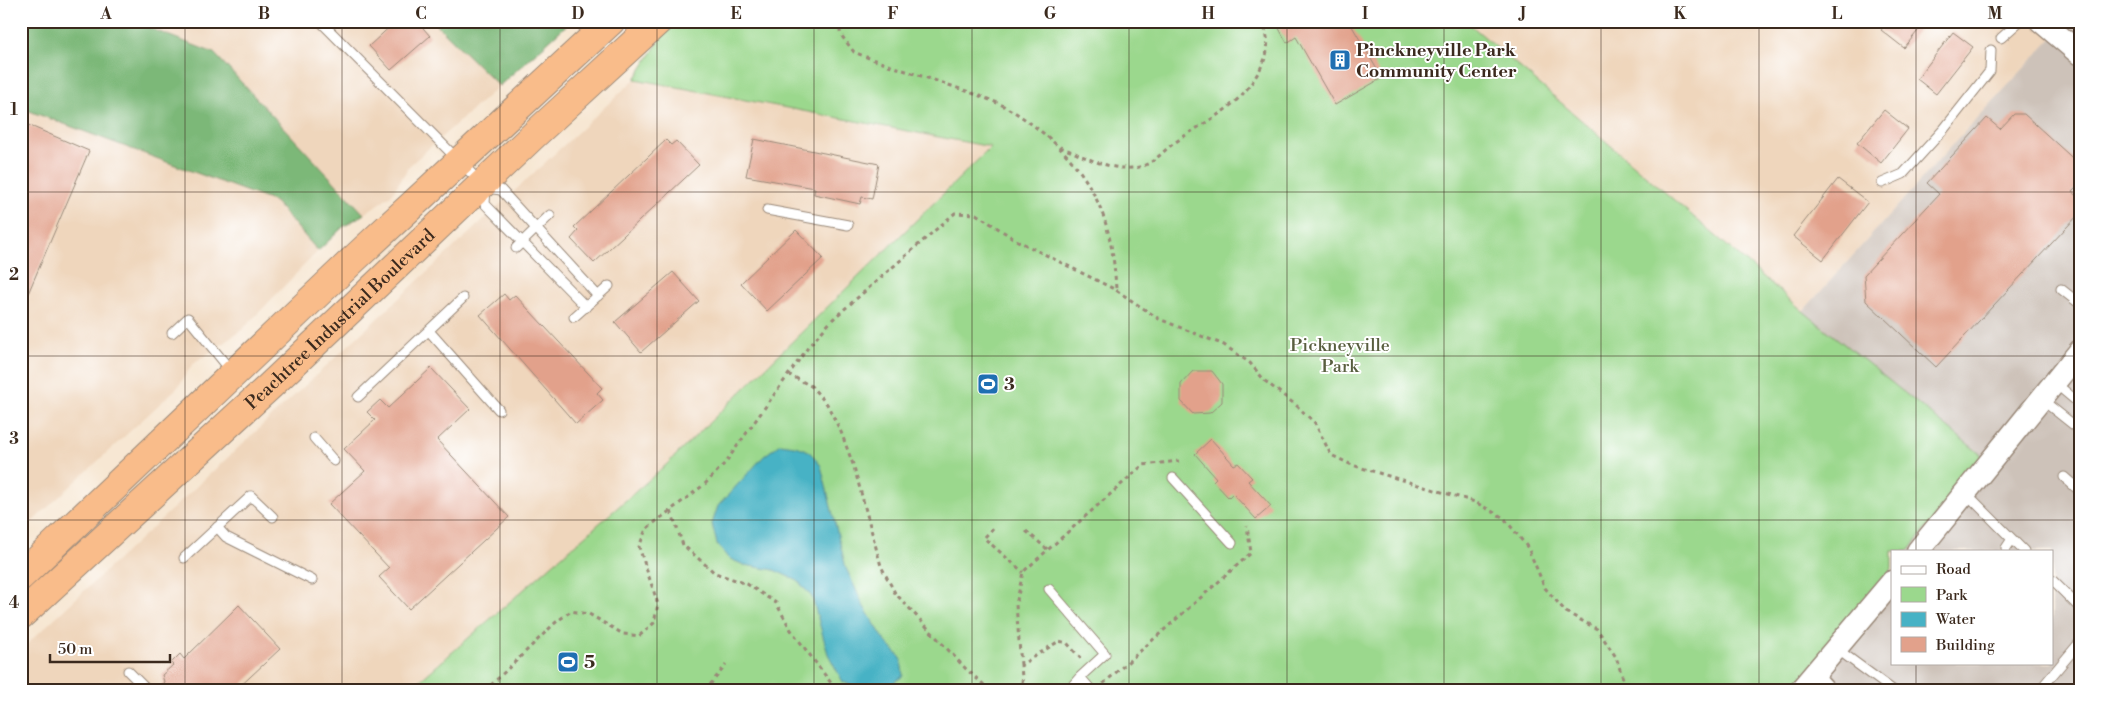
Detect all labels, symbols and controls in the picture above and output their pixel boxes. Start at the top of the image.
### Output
text: A [99,4,112,24]
text: B [258,4,270,24]
text: C [415,4,427,24]
text: D [572,4,585,24]
text: E [730,4,742,24]
text: F [887,4,899,24]
text: G [1044,4,1057,24]
text: H [1201,4,1215,24]
text: I [1362,4,1368,24]
text: J [1518,4,1526,24]
text: K [1674,4,1688,24]
text: L [1832,4,1843,24]
text: M [1988,4,2003,24]
place label: Pinckneyville Park Community Center [1356,39,1517,83]
building icon: Pinckneyville Park Community Center [1328,48,1352,72]
text: 1 [10,100,18,120]
street label: Peachtree Industrial Boulevard [241,224,441,415]
text: 2 [9,265,19,285]
park label: Pickneyville Park [1290,334,1390,378]
sports icon: 3 [976,372,1000,396]
place label: 3 [1004,373,1015,396]
text: 3 [9,429,19,449]
legend [1891,550,2054,664]
text: Road [1936,560,1971,579]
text: Park [1936,586,1968,605]
text: 4 [9,593,20,613]
text: Water [1935,610,1976,629]
scale bar [50,632,170,664]
text: Building [1935,636,1995,655]
text: 50 m [58,640,92,659]
sports icon: 5 [556,650,580,674]
place label: 5 [584,651,595,674]

